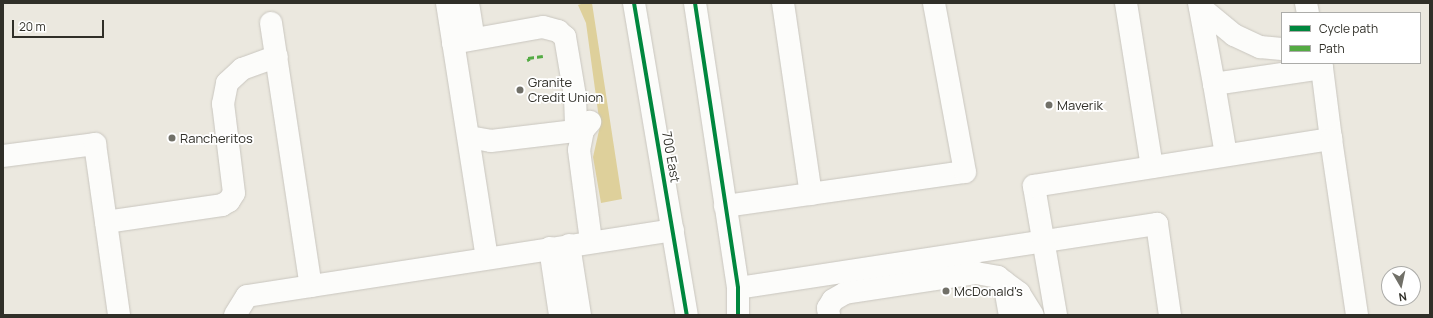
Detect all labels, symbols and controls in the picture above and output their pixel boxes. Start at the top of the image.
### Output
scale bar [14,12,106,38]
legend [1281,12,1421,64]
text: 20 m [19,18,46,35]
text: Cycle path [1319,20,1378,37]
text: Path [1319,40,1345,57]
place label: Granite Credit Union [528,75,603,106]
marker: Granite Credit Union [515,85,525,95]
place label: Maverik [1057,97,1103,113]
marker: Maverik [1044,100,1054,110]
place label: Rancheritos [180,130,253,146]
street label: 700 East [659,130,683,184]
marker: Rancheritos [167,133,177,143]
north arrow [1381,266,1421,306]
place label: McDonald's [954,283,1023,299]
marker: McDonald's [941,286,951,296]
text: N [1398,289,1408,305]

